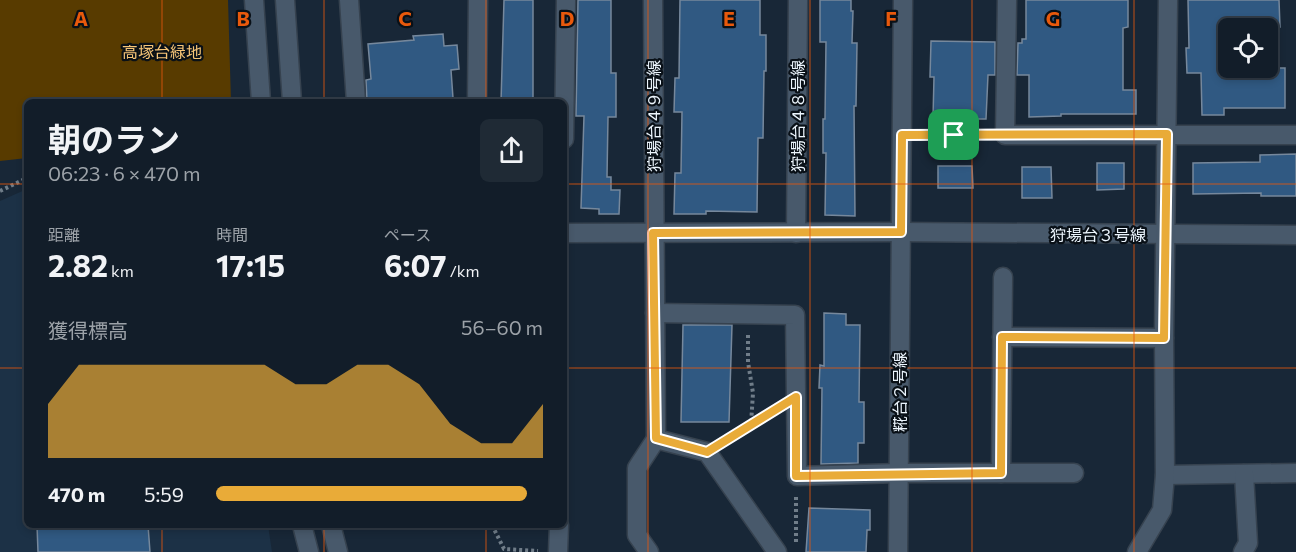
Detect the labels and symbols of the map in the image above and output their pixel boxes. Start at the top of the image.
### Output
text: A [74,6,88,30]
text: B [236,6,250,30]
text: C [398,6,412,30]
text: D [560,6,574,30]
text: E [723,6,735,30]
text: F [885,6,897,30]
text: G [1046,6,1060,30]
park label: 高塚台緑地 [122,42,202,61]
street label: 狩場台４９号線 [644,60,663,172]
street label: 狩場台４８号線 [788,60,807,172]
pin [928,109,979,160]
street label: 狩場台３号線 [1050,225,1146,244]
street label: 糀台２号線 [890,352,909,432]

